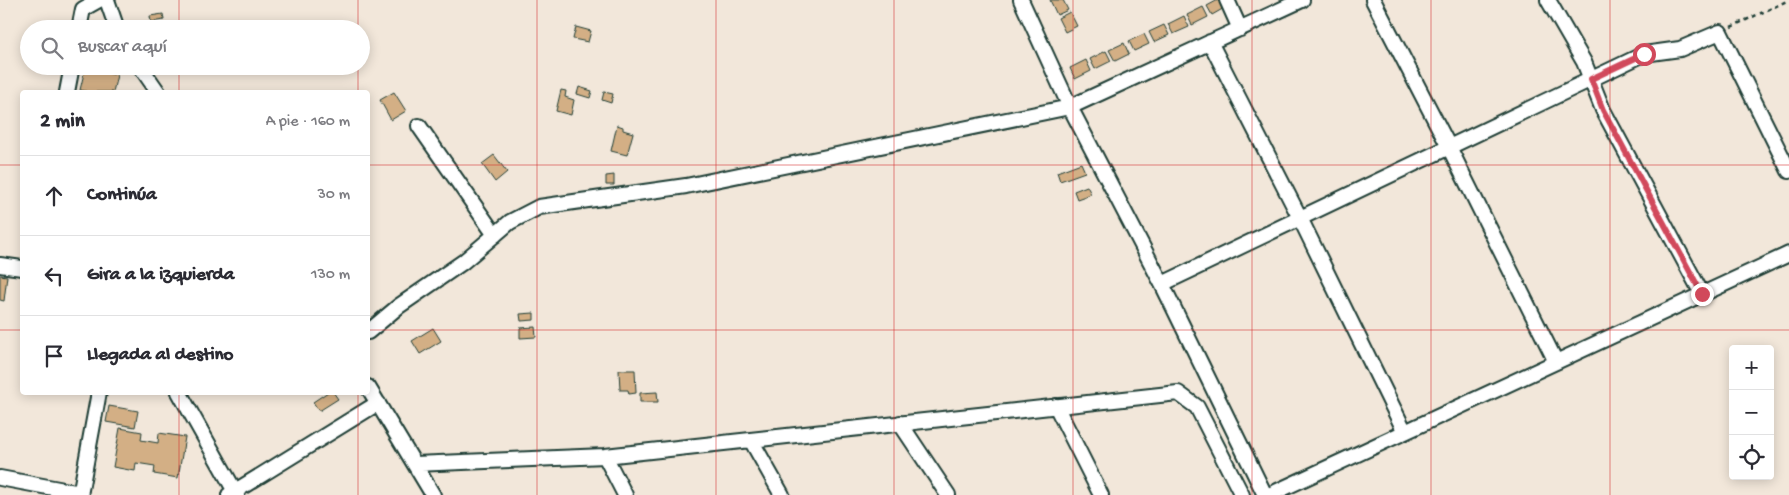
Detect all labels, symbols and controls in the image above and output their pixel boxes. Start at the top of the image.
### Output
search box [20,20,370,75]
icon: search [38,34,66,62]
text: Buscar aquí [78,36,167,59]
route start [1633,43,1656,66]
text: 2 min [40,110,85,135]
text: A pie · 160 m [266,113,350,132]
icon: ahead [40,182,68,210]
text: Continúa [87,184,157,207]
text: 30 m [317,186,350,205]
icon: left [40,262,68,290]
text: Gira a la izquierda [87,264,234,287]
text: 130 m [311,266,350,285]
route end [1691,283,1714,306]
icon: arrive [40,342,68,370]
text: Llegada al destino [87,344,233,367]
map controls [1729,345,1774,480]
button: + [1729,345,1774,390]
button: − [1729,390,1774,435]
button: locate [1729,435,1774,480]

